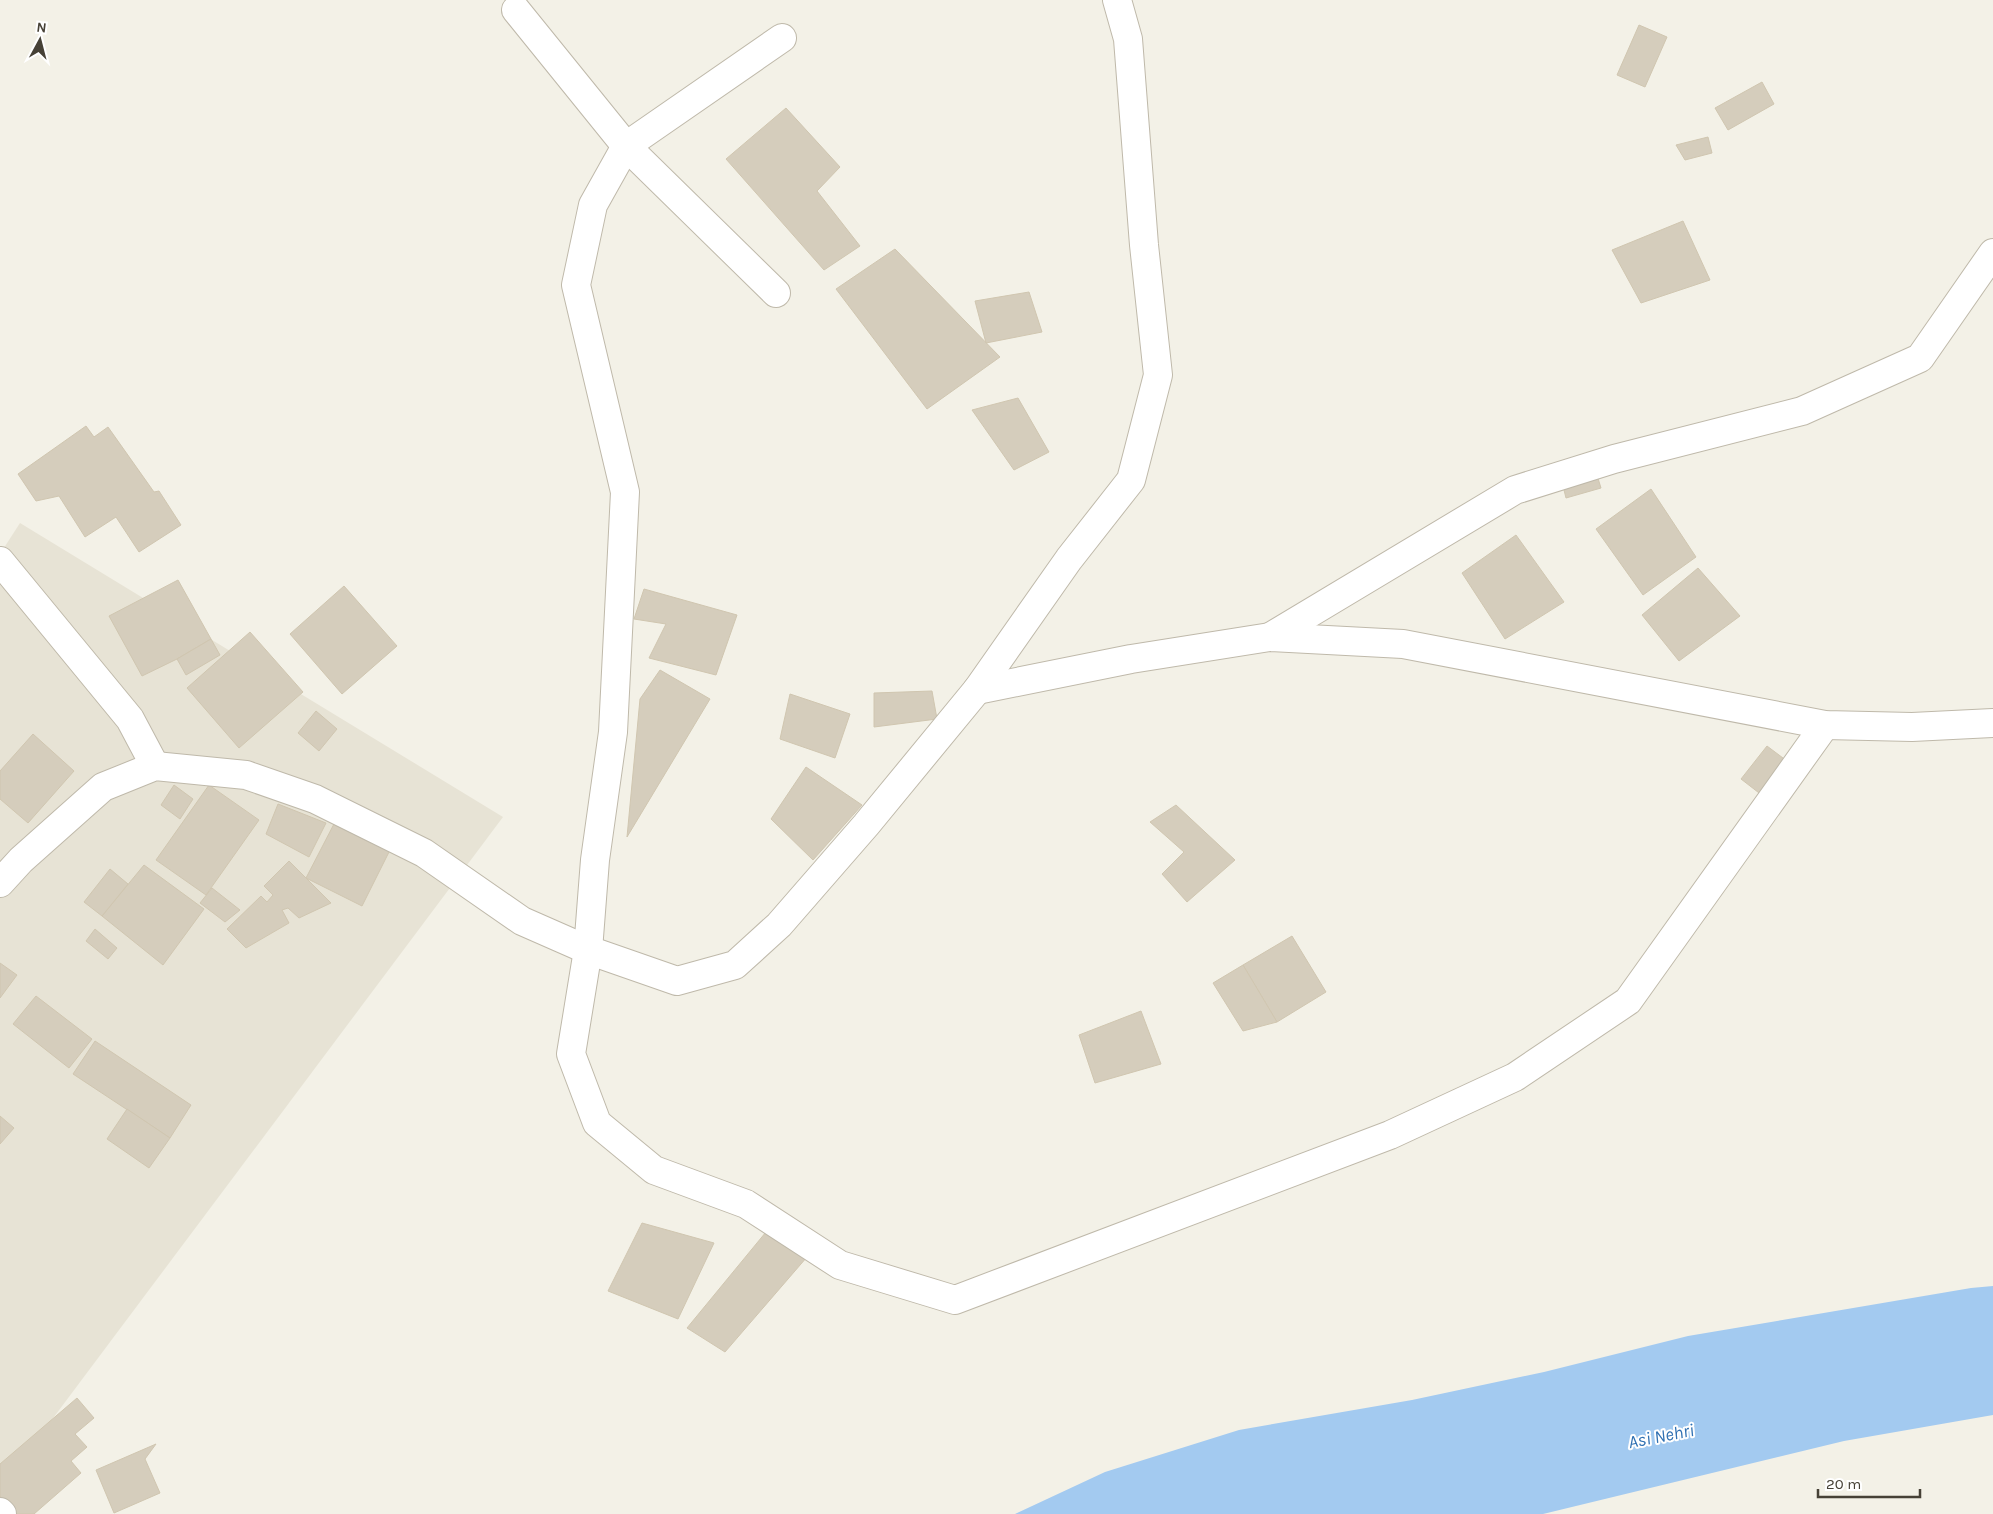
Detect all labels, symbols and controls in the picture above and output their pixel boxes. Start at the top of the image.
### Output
north arrow [15,15,65,65]
text: N [36,19,48,37]
water label: Asi Nehri [1626,1419,1696,1453]
scale bar [1818,1466,1920,1498]
text: 20 m [1826,1475,1861,1493]

